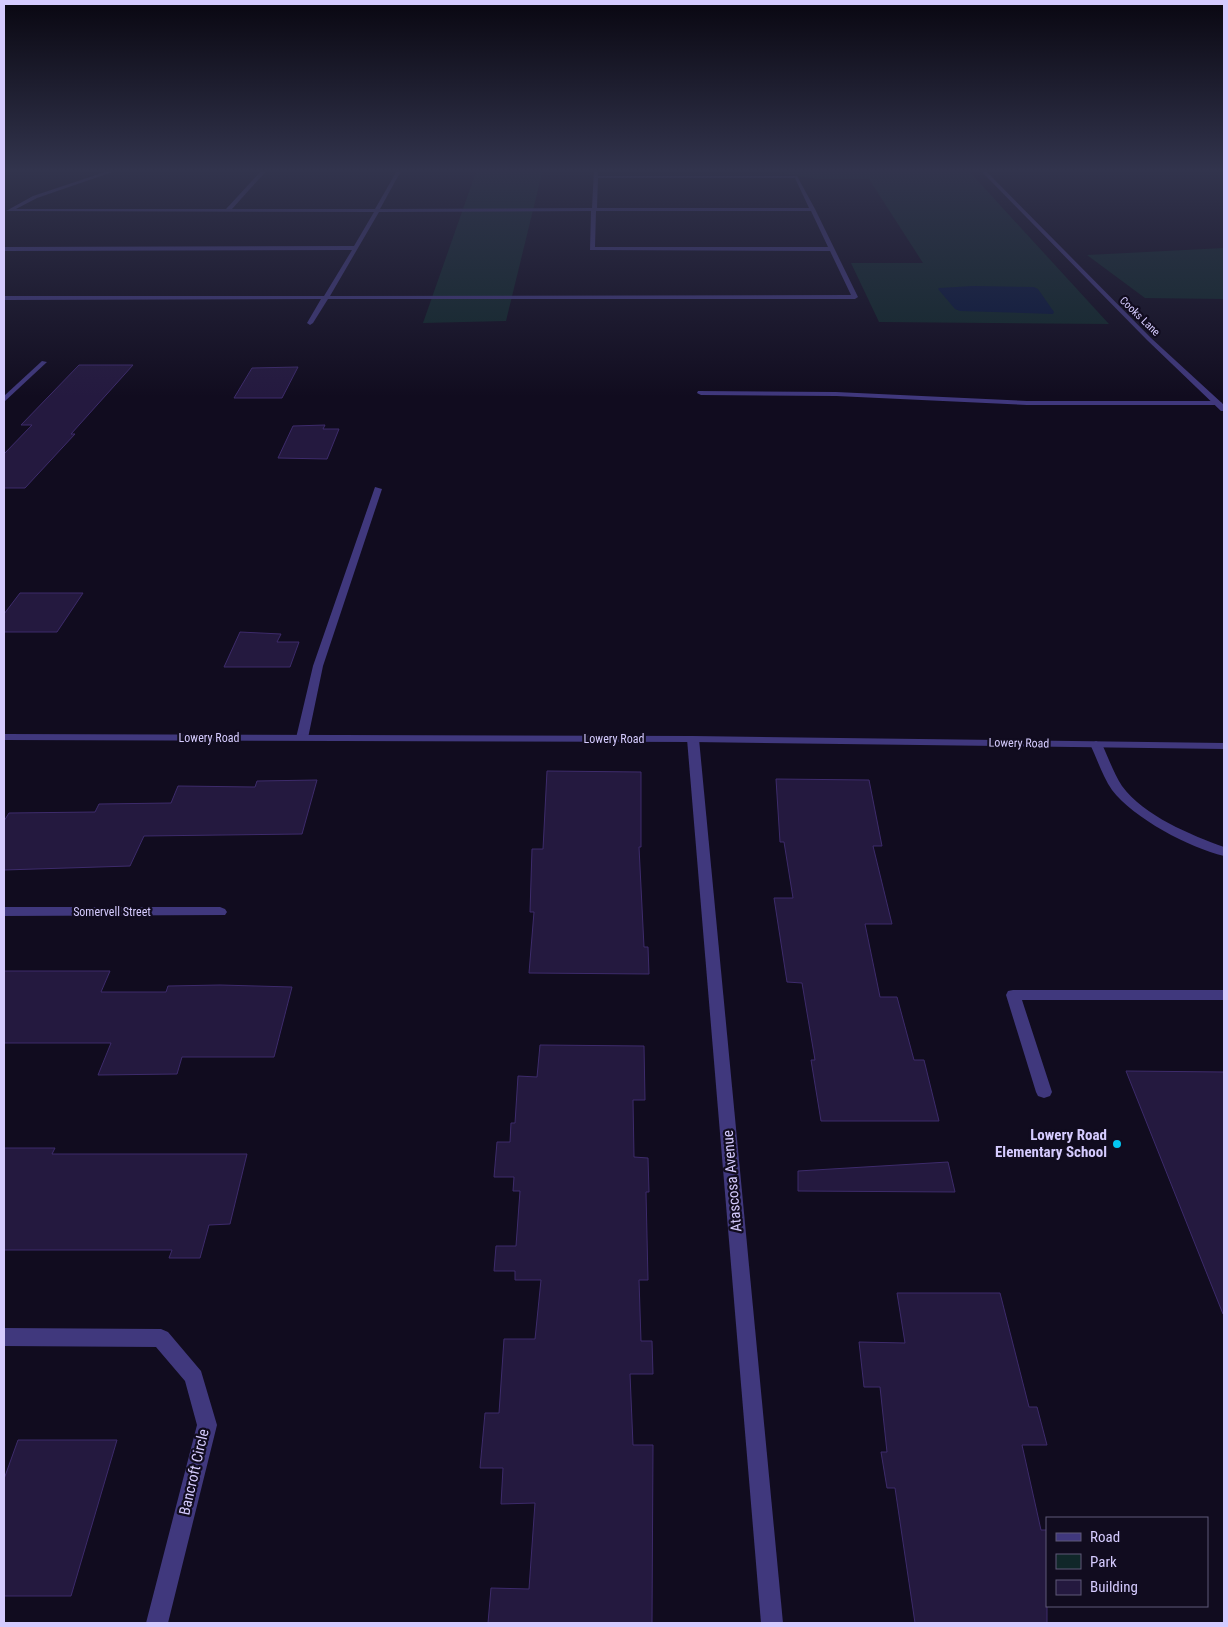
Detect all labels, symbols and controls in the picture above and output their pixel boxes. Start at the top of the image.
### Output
street label: Cooks Lane [1117,294,1162,339]
street label: Lowery Road [179,731,239,745]
street label: Lowery Road [584,732,644,746]
street label: Lowery Road [988,735,1050,751]
street label: Somervell Street [73,905,151,919]
place label: Lowery Road Elementary School [995,1126,1107,1161]
street label: Atascosa Avenue [719,1129,745,1233]
marker: Lowery Road Elementary School [1111,1138,1123,1150]
street label: Bancroft Circle [175,1427,213,1517]
legend [1046,1517,1208,1607]
text: Road [1090,1528,1120,1546]
text: Park [1090,1553,1117,1571]
text: Building [1090,1578,1138,1596]

